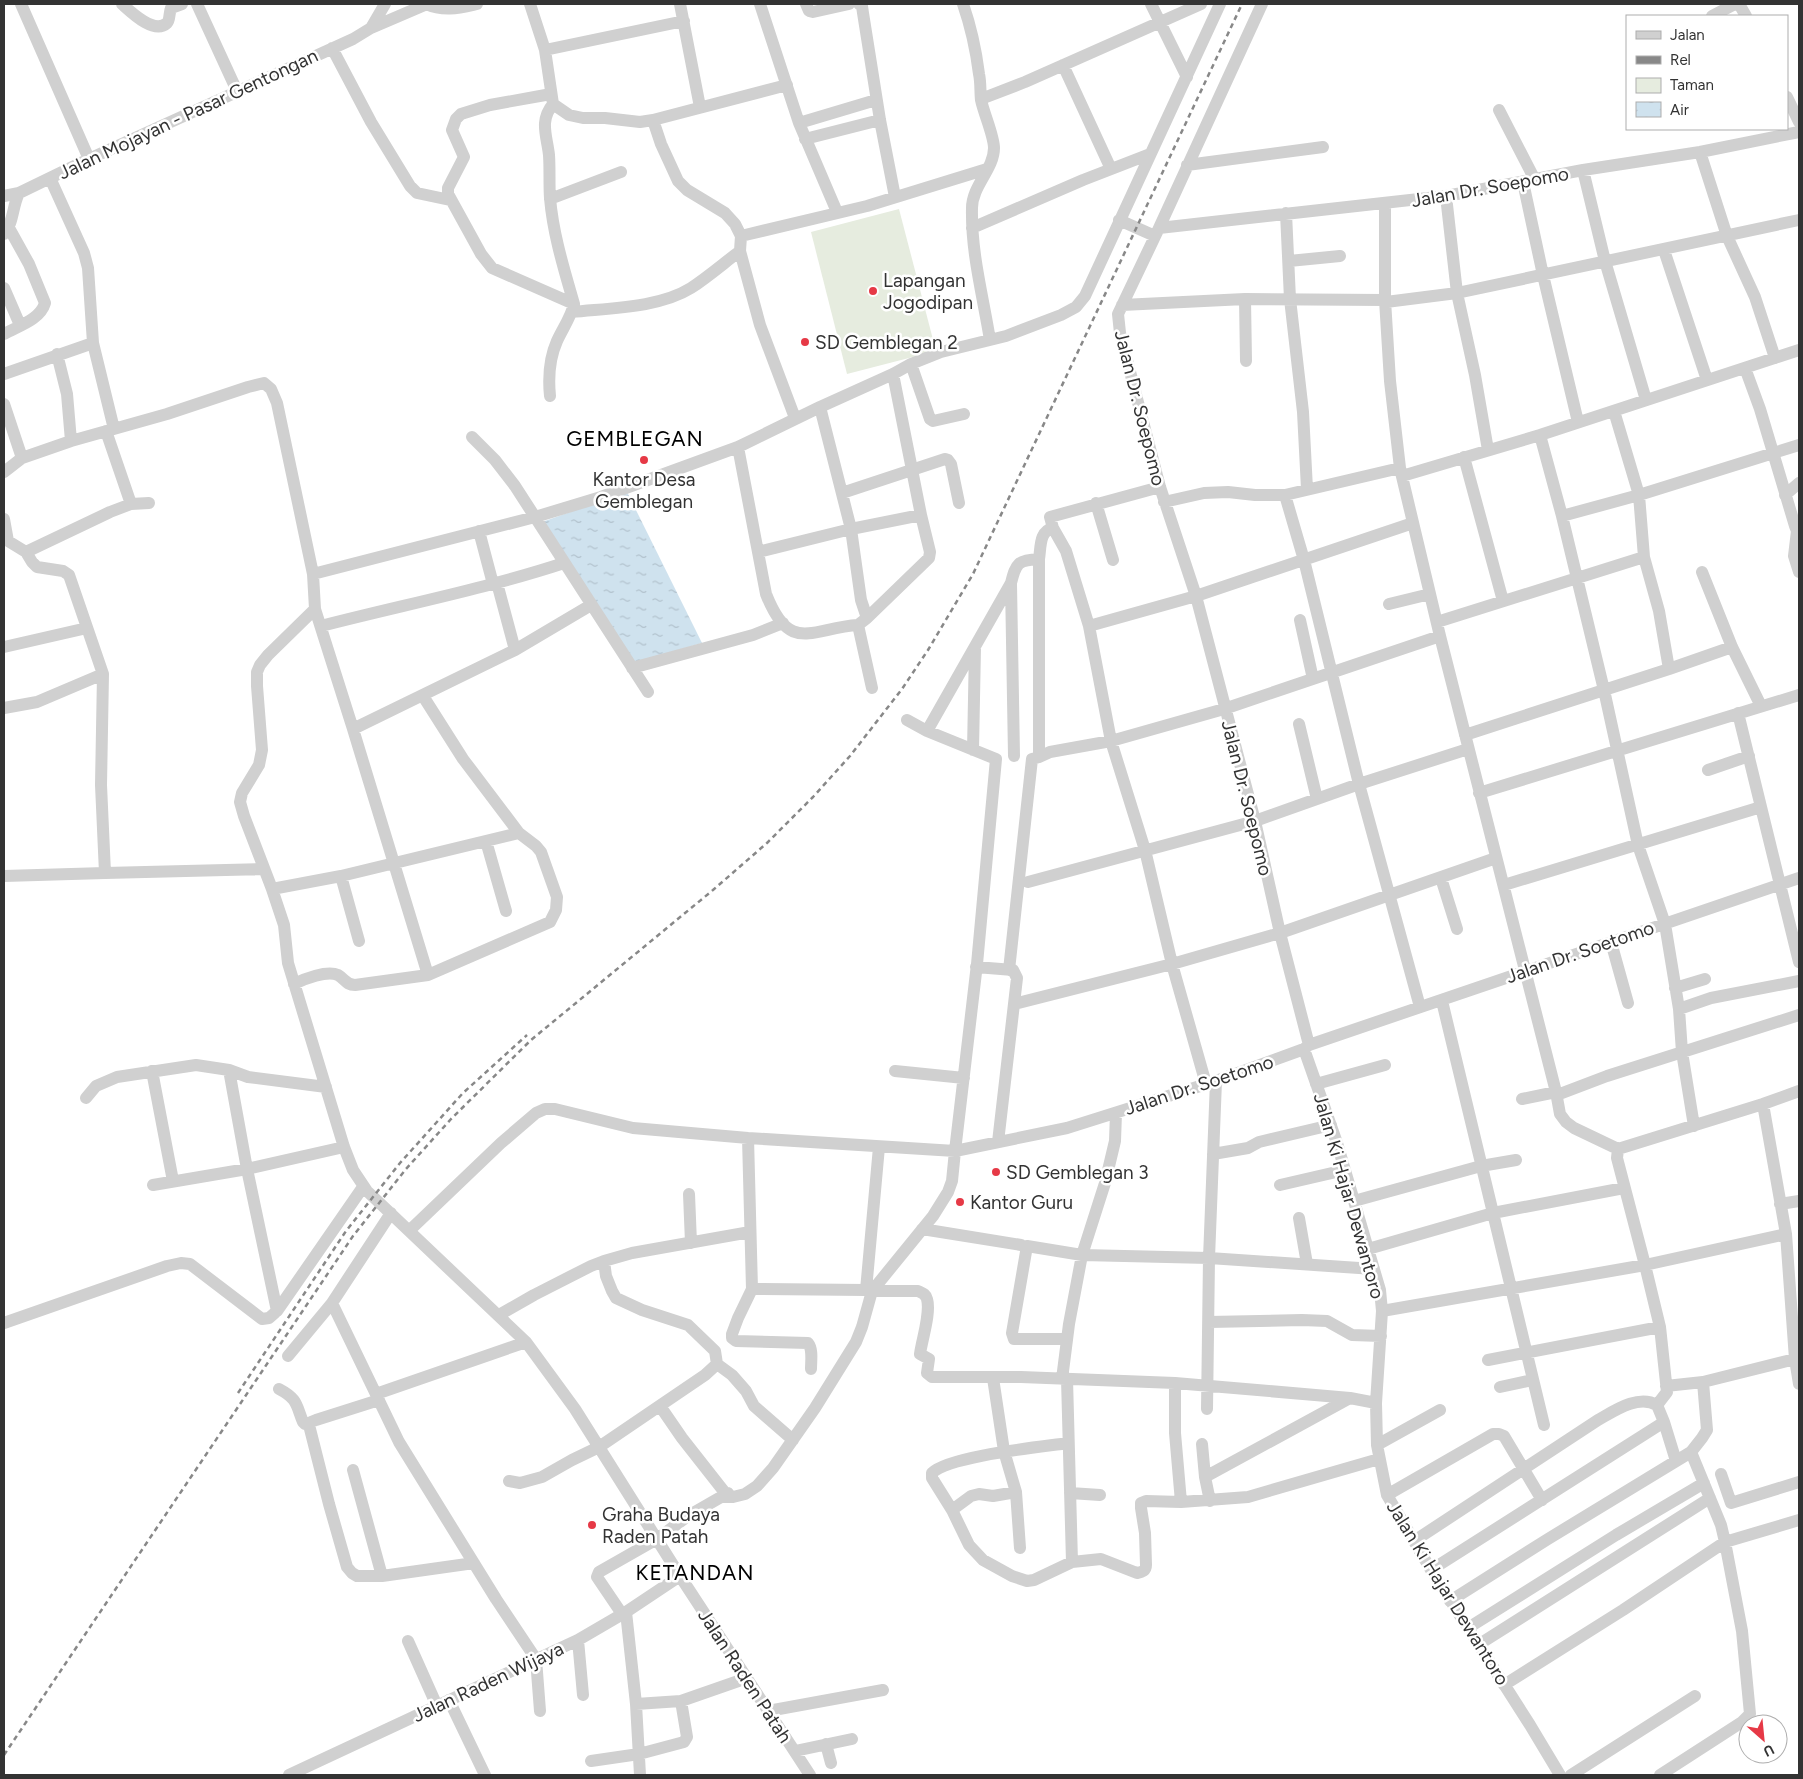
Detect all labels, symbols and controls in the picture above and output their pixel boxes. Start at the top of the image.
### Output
legend [1626,15,1788,130]
text: Jalan [1670,26,1705,44]
street label: Jalan Mojayan - Pasar Gentongan [55,44,321,184]
text: Rel [1670,51,1691,69]
text: Taman [1670,76,1714,94]
text: Air [1670,101,1689,119]
street label: Jalan Dr. Soepomo [1410,162,1570,212]
place label: Lapangan Jogodipan [883,269,973,314]
marker: Lapangan Jogodipan [867,285,879,297]
street label: Jalan Dr. Soepomo [1110,328,1170,488]
place label: SD Gemblegan 2 [815,331,958,354]
marker: SD Gemblegan 2 [799,336,811,348]
district label: GEMBLEGAN [566,426,704,451]
marker: Kantor Desa Gemblegan [638,454,650,466]
place label: Kantor Desa Gemblegan [593,468,695,513]
street label: Jalan Dr. Soepomo [1217,718,1277,878]
street label: Jalan Dr. Soetomo [1503,916,1657,988]
street label: Jalan Dr. Soetomo [1122,1050,1276,1120]
street label: Jalan Ki Hajar Dewantoro [1309,1090,1389,1302]
place label: SD Gemblegan 3 [1006,1161,1149,1184]
marker: SD Gemblegan 3 [990,1166,1002,1178]
place label: Kantor Guru [970,1191,1073,1214]
marker: Kantor Guru [954,1196,966,1208]
street label: Jalan Ki Hajar Dewantoro [1382,1497,1514,1689]
place label: Graha Budaya Raden Patah [602,1503,720,1548]
marker: Graha Budaya Raden Patah [586,1519,598,1531]
district label: KETANDAN [636,1560,754,1585]
street label: Jalan Raden Patah [693,1605,797,1747]
street label: Jalan Raden Wijaya [409,1637,567,1727]
north arrow [1738,1714,1788,1764]
text: U [1760,1740,1777,1760]

